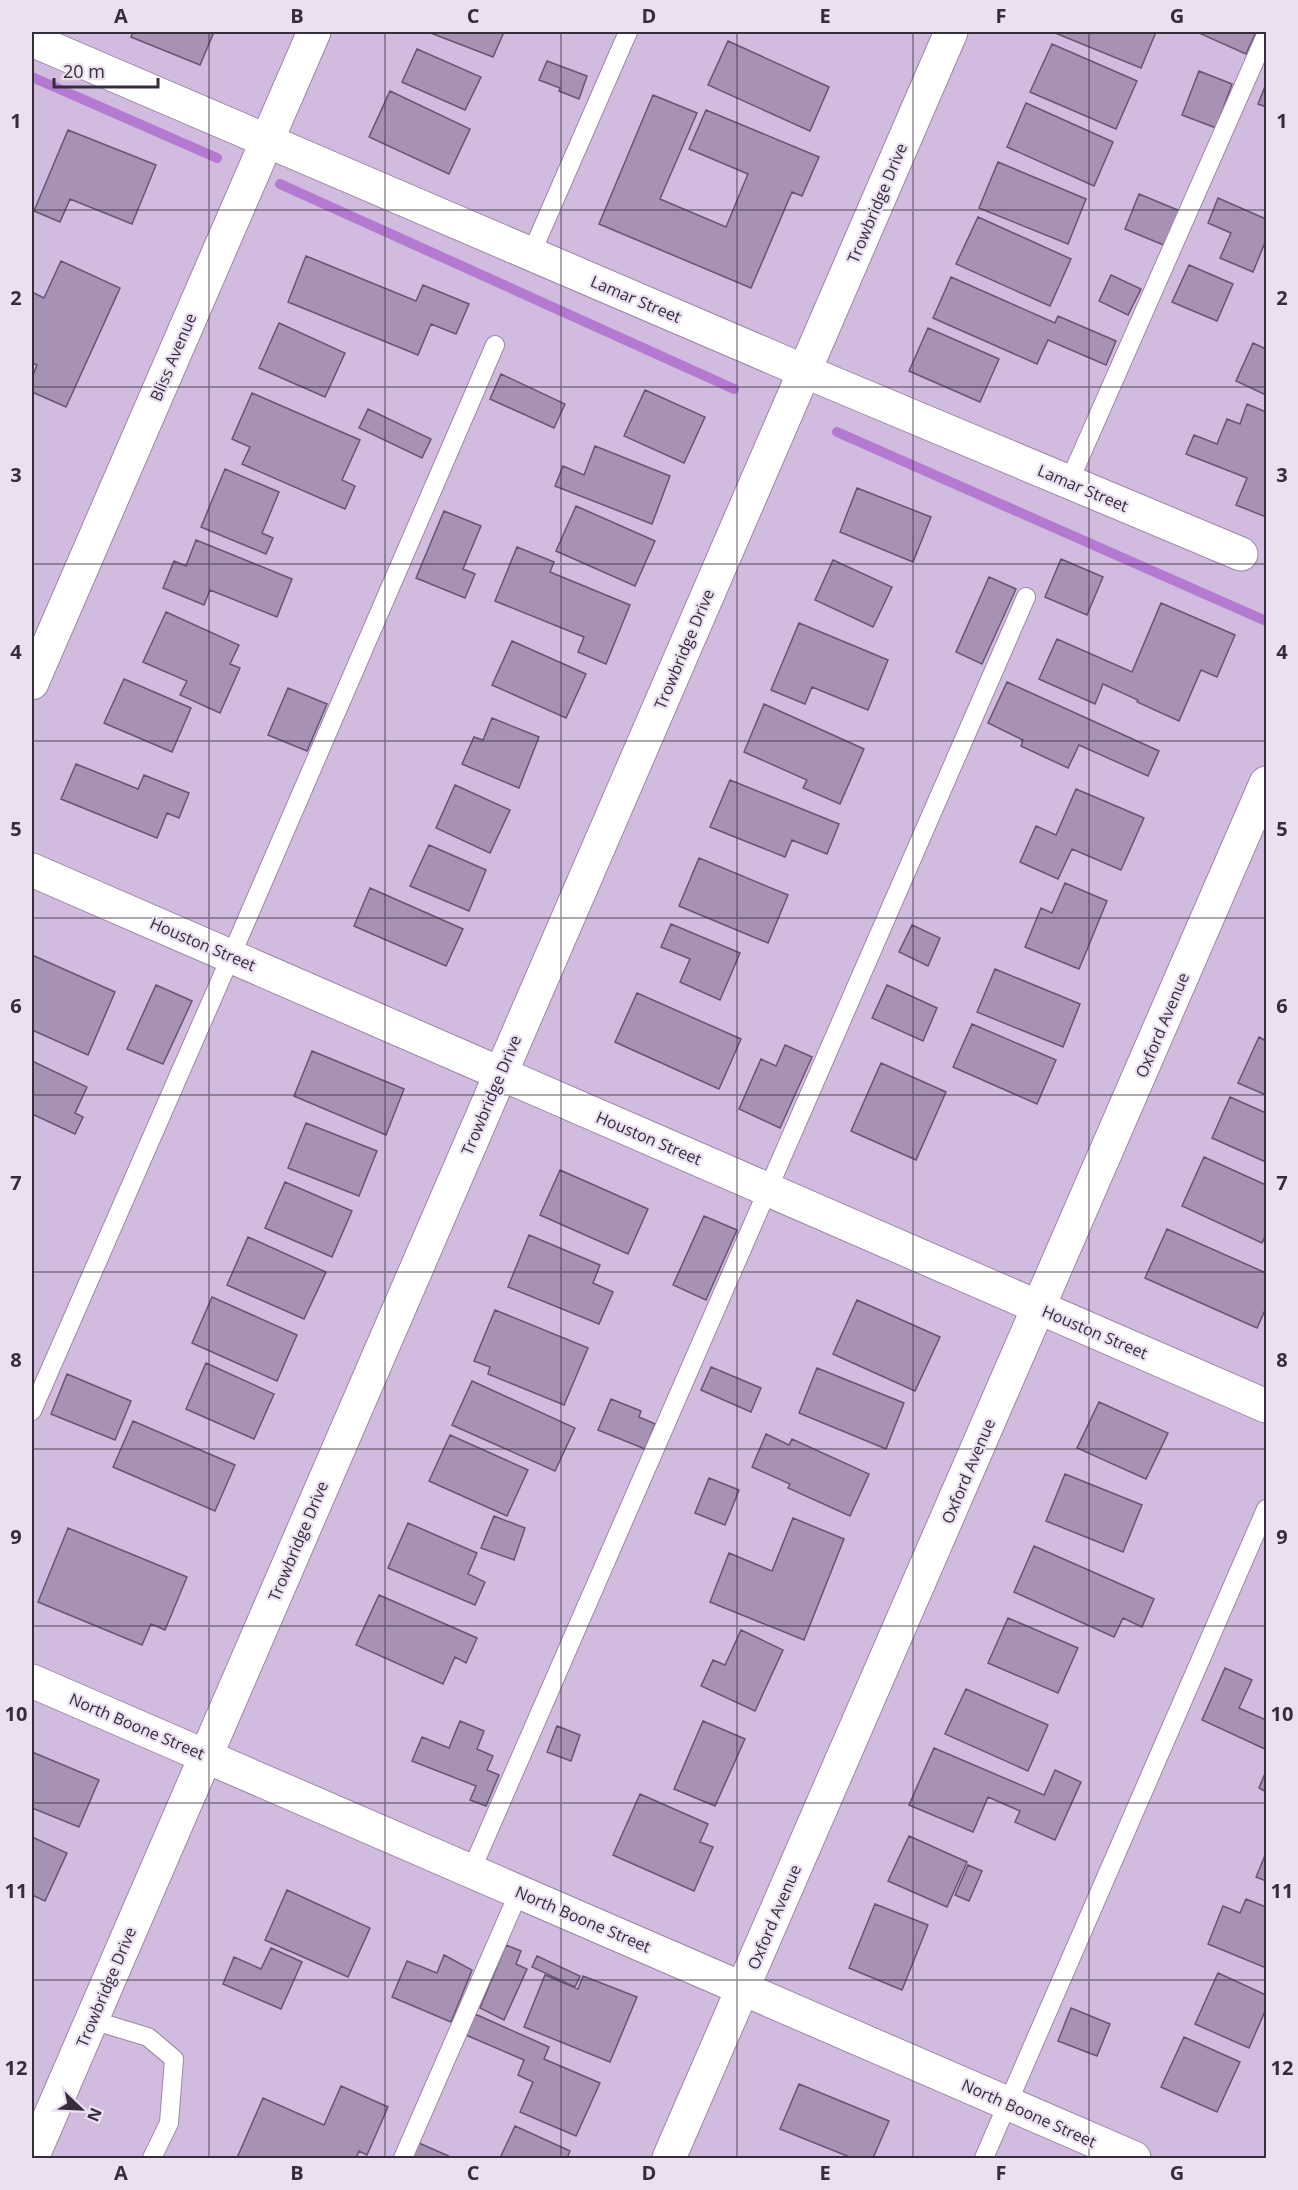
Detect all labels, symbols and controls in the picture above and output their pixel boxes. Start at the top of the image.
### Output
text: A [114,2,128,29]
text: B [290,2,304,29]
text: C [467,2,480,29]
text: D [642,2,656,29]
text: E [819,2,831,29]
text: F [996,2,1006,29]
text: G [1170,2,1184,29]
scale bar [54,51,158,89]
text: 20 m [63,59,105,83]
text: 1 [10,107,22,134]
text: 1 [1276,107,1288,134]
street label: Trowbridge Drive [842,140,912,266]
street label: Lamar Street [587,270,685,328]
text: 2 [10,284,22,311]
text: 2 [1276,284,1288,311]
street label: Bliss Avenue [145,310,201,404]
street label: Lamar Street [1034,459,1132,517]
text: 3 [10,461,22,488]
text: 3 [1276,461,1288,488]
street label: Trowbridge Drive [649,586,719,712]
text: 4 [10,638,22,665]
text: 4 [1276,638,1288,665]
text: 5 [10,815,22,842]
text: 5 [1276,815,1288,842]
street label: Houston Street [147,912,260,976]
street label: Oxford Avenue [1130,969,1194,1081]
text: 6 [10,992,22,1019]
text: 6 [1276,992,1288,1019]
street label: Trowbridge Drive [456,1032,526,1158]
street label: Houston Street [593,1106,706,1170]
text: 7 [10,1169,22,1196]
text: 7 [1276,1169,1288,1196]
street label: Houston Street [1039,1300,1152,1364]
text: 8 [10,1346,22,1373]
text: 8 [1276,1346,1288,1373]
street label: Oxford Avenue [936,1415,1000,1527]
street label: Trowbridge Drive [263,1478,333,1604]
text: 9 [10,1523,22,1550]
text: 9 [1276,1523,1288,1550]
street label: North Boone Street [66,1688,208,1765]
text: 10 [5,1700,27,1727]
text: 10 [1271,1700,1293,1727]
street label: Oxford Avenue [742,1861,806,1973]
text: 11 [5,1877,27,1904]
text: 11 [1271,1877,1293,1904]
street label: North Boone Street [512,1881,654,1958]
street label: Trowbridge Drive [71,1924,141,2050]
text: 12 [5,2054,27,2081]
text: 12 [1271,2054,1293,2081]
street label: North Boone Street [958,2073,1100,2153]
north arrow [51,2079,111,2139]
text: N [82,2105,107,2125]
text: A [114,2159,128,2186]
text: B [290,2159,304,2186]
text: C [467,2159,480,2186]
text: D [642,2159,656,2186]
text: E [819,2159,831,2186]
text: F [996,2159,1006,2186]
text: G [1170,2159,1184,2186]

